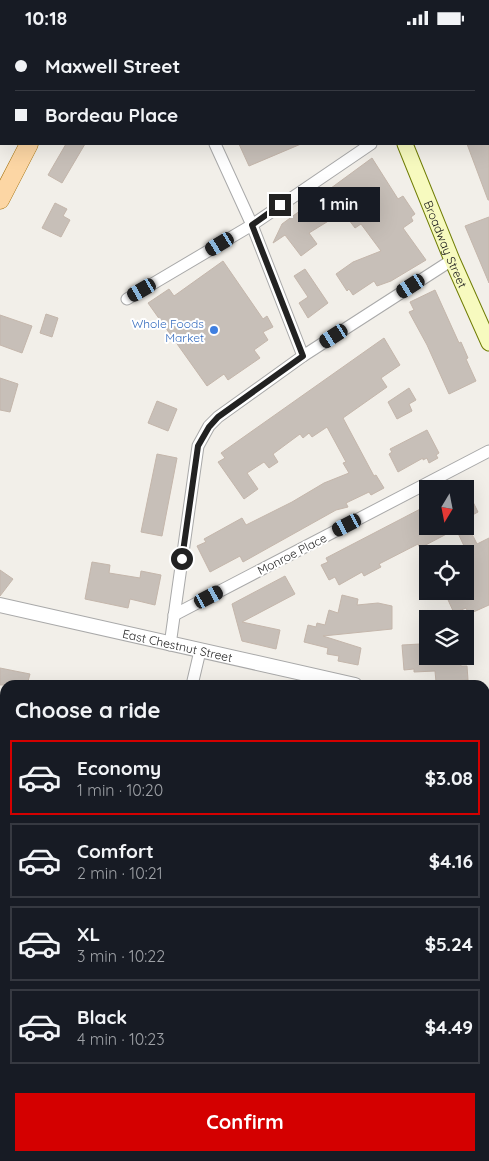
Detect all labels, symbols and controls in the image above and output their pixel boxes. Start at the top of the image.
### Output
text: 10:18 [25,6,67,30]
text: Maxwell Street [45,54,180,78]
text: Bordeau Place [45,103,178,127]
callout: 1 min [298,187,380,223]
route end [269,194,291,216]
text: 1 min [320,194,358,214]
street label: Broadway Street [421,198,471,290]
car [203,230,236,258]
car [394,272,427,300]
car [125,276,158,304]
place label: Whole Foods Market [132,316,204,345]
car [317,322,350,350]
marker: Whole Foods Market [208,324,220,336]
north arrow [419,480,474,535]
map controls [419,480,474,665]
car [330,512,363,538]
street label: Monroe Place [255,530,329,578]
button: locate [419,545,474,600]
route start [171,548,193,570]
car [192,583,225,611]
button: layers [419,610,474,665]
street label: East Chestnut Street [121,625,234,665]
text: Choose a ride [15,696,160,724]
icon: car [17,755,62,800]
text: Economy [77,756,161,780]
text: $3.08 [425,766,473,790]
text: 1 min · 10:20 [77,780,163,800]
icon: car [17,838,62,883]
text: Comfort [77,839,154,863]
text: $4.16 [429,849,473,873]
text: 2 min · 10:21 [77,863,163,883]
icon: car [17,921,62,966]
text: XL [77,922,100,946]
text: $5.24 [425,932,473,956]
text: 3 min · 10:22 [77,946,165,966]
icon: car [17,1004,62,1049]
text: Black [77,1005,127,1029]
text: $4.49 [425,1015,473,1039]
text: 4 min · 10:23 [77,1029,165,1049]
button: Confirm [15,1093,475,1151]

